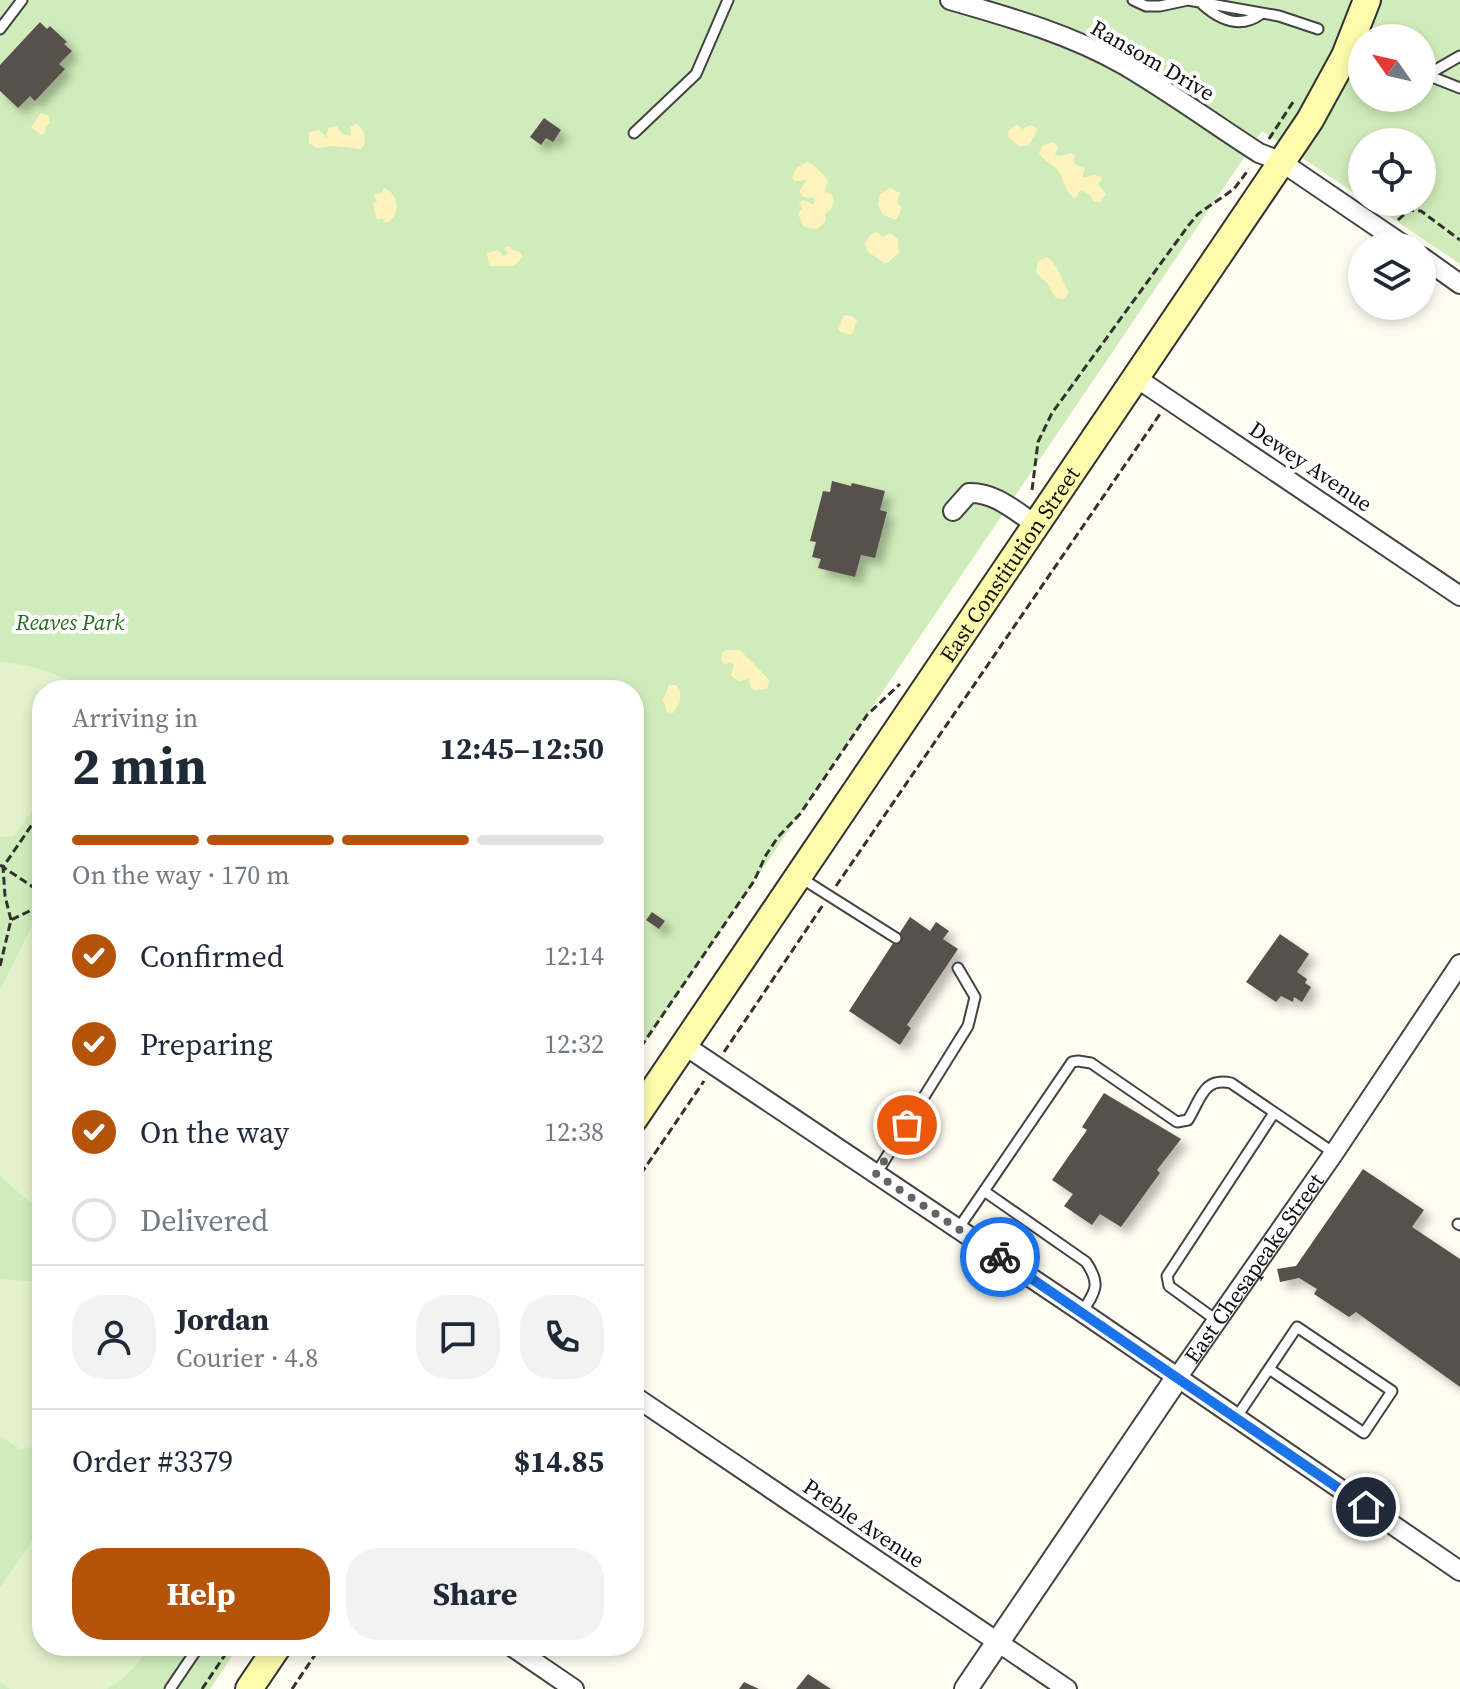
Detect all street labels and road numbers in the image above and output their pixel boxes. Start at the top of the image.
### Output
street label: Ransom Drive [1086,12,1220,108]
street label: Dewey Avenue [1243,414,1379,518]
street label: East Constitution Street [933,460,1087,668]
street label: East Chesapeake Street [1177,1167,1331,1369]
street label: Preble Avenue [797,1471,931,1575]

